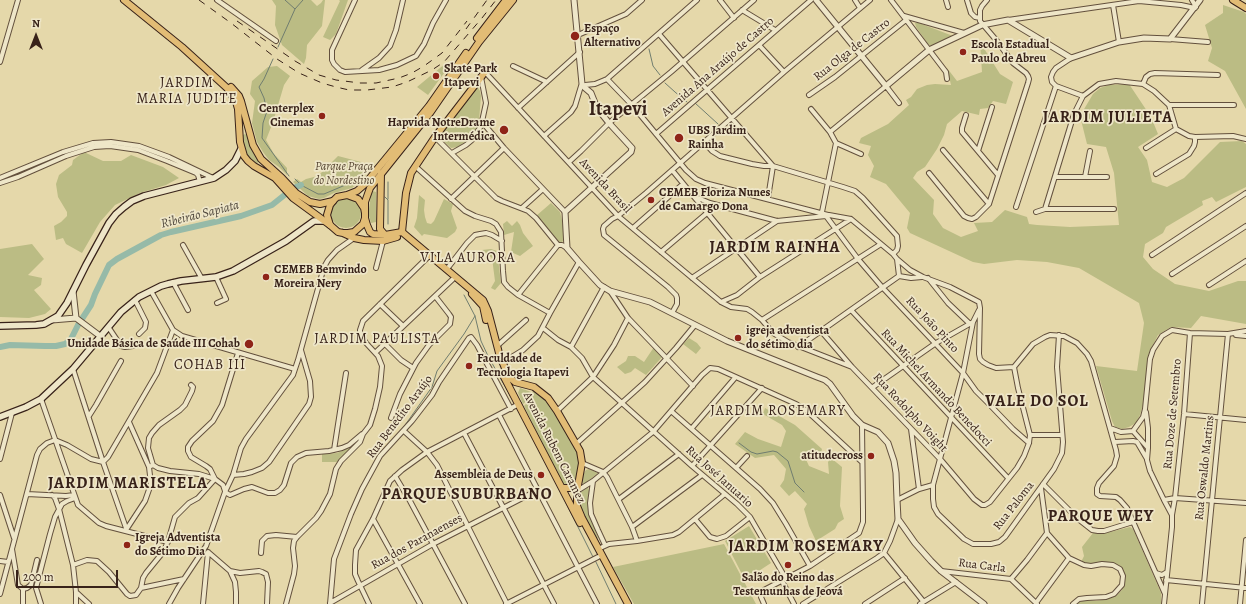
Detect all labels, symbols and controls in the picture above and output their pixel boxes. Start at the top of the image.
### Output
street label: Avenida Ana Araújo de Castro [659,14,777,120]
north arrow [16,16,56,56]
text: N [32,16,40,31]
street label: Rua Olga de Castro [811,16,893,84]
place label: Espaço Alternativo [584,22,641,50]
marker: Espaço Alternativo [569,30,581,42]
place label: Escola Estadual Paulo de Abreu [971,38,1049,66]
marker: Escola Estadual Paulo de Abreu [958,47,968,57]
place label: Skate Park Itapevi [444,62,497,90]
marker: Skate Park Itapevi [431,71,441,81]
district label: JARDIM MARIA JUDITE [136,76,238,108]
district label: Itapevi [589,98,647,122]
place label: Centerplex Cinemas [259,102,314,130]
district label: JARDIM JULIETA [1043,108,1173,128]
marker: Centerplex Cinemas [317,111,327,121]
place label: Hapvida NotreDrame Intermédica [388,116,495,144]
marker: Hapvida NotreDrame Intermédica [498,124,510,136]
place label: UBS Jardim Rainha [688,124,746,152]
marker: UBS Jardim Rainha [673,132,685,144]
street label: Avenida Brasil [576,156,634,216]
park label: Parque Praça do Nordestino [314,160,374,188]
place label: CEMEB Floriza Nunes de Camargo Dona [659,186,770,214]
marker: CEMEB Floriza Nunes de Camargo Dona [646,195,656,205]
water label: Ribeirão Sapiata [159,198,241,232]
district label: JARDIM RAINHA [710,238,840,258]
district label: VILA AURORA [420,251,516,267]
place label: CEMEB Bemvindo Moreira Nery [274,263,367,291]
marker: CEMEB Bemvindo Moreira Nery [261,272,271,282]
street label: Rua João Pinto [902,294,962,356]
place label: igreja adventista do sétimo dia [746,324,829,352]
street label: Rua Michel Armando Benedocci [878,326,994,450]
district label: JARDIM PAULISTA [314,332,440,348]
marker: igreja adventista do sétimo dia [733,333,743,343]
place label: Unidade Básica de Saúde III Cohab [67,337,240,351]
marker: Unidade Básica de Saúde III Cohab [243,338,255,350]
place label: Faculdade de Tecnologia Itapevi [477,352,569,380]
district label: COHAB III [174,358,246,374]
street label: Rua Doze de Setembro [1161,358,1185,470]
marker: Faculdade de Tecnologia Itapevi [464,361,474,371]
street label: Rua Rodolpho Voight [870,370,950,456]
street label: Rua Benedito Araújo [364,373,436,461]
street label: Avenida Rubem Caramez [520,390,588,506]
district label: VALE DO SOL [985,392,1089,412]
district label: JARDIM ROSEMARY [710,404,846,420]
street label: Rua Oswaldo Martins [1192,415,1218,521]
street label: Rua José Januario [683,443,755,511]
place label: atitudecross [801,449,863,463]
marker: atitudecross [866,451,876,461]
place label: Assembleia de Deus [435,468,533,482]
marker: Assembleia de Deus [536,470,546,480]
district label: JARDIM MARISTELA [48,474,208,494]
street label: Rua Paloma [991,479,1037,533]
district label: PARQUE SUBURBANO [382,485,552,505]
district label: PARQUE WEY [1048,507,1154,527]
street label: Rua dos Paranaenses [369,511,465,573]
place label: Igreja Adventista do Sétimo Dia [135,531,220,559]
district label: JARDIM ROSEMARY [728,537,884,557]
marker: Igreja Adventista do Sétimo Dia [122,540,132,550]
street label: Rua Carla [957,556,1007,576]
marker: Salão do Reino das Testemunhas de Jeová [783,560,793,570]
scale bar [18,562,120,588]
text: 200 m [23,569,54,585]
place label: Salão do Reino das Testemunhas de Jeová [733,571,843,599]

